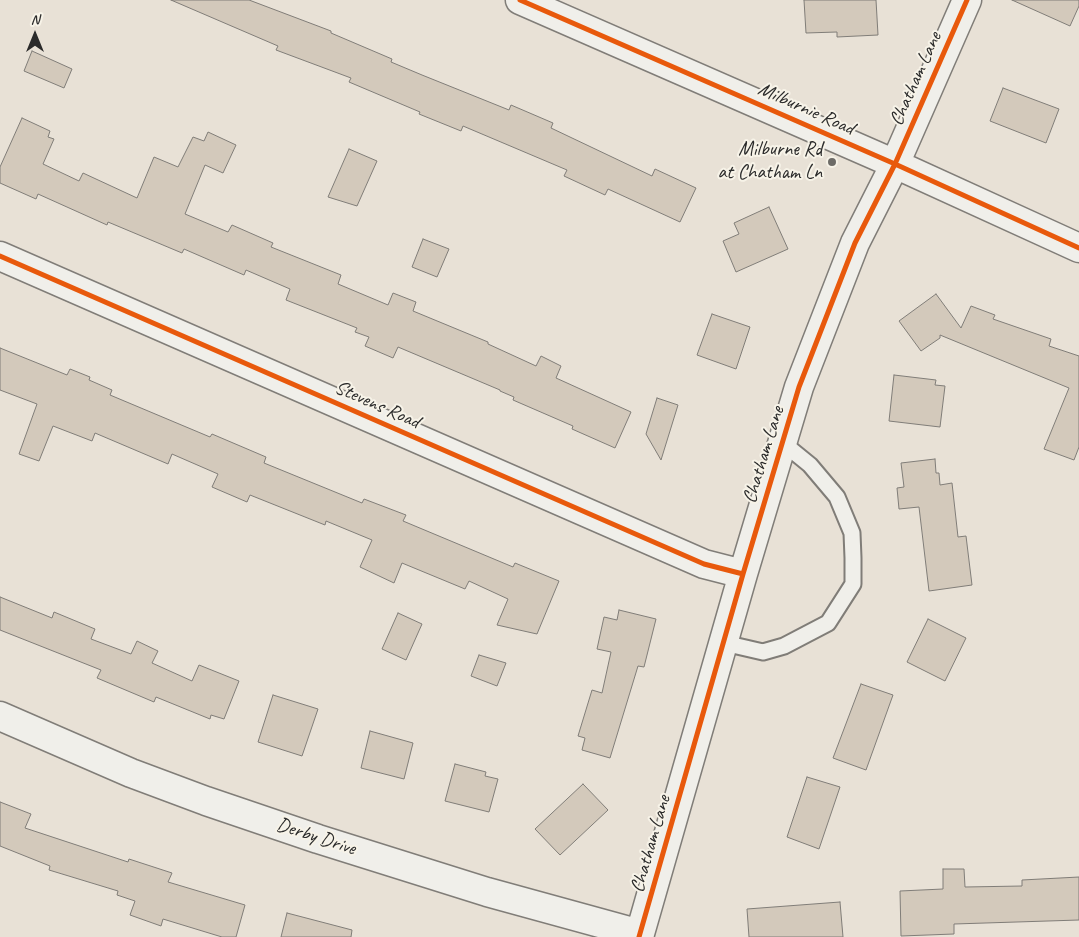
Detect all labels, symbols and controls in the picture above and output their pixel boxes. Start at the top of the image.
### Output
north arrow [10,10,60,60]
text: N [31,11,39,28]
street label: Chatham Lane [885,28,947,130]
street label: Milburnie Road [754,77,858,141]
place label: Milburne Rd at Chatham Ln [717,138,822,185]
marker: Milburne Rd at Chatham Ln [826,156,838,168]
street label: Stevens Road [331,376,423,434]
street label: Chatham Lane [738,404,790,506]
street label: Chatham Lane [626,793,676,895]
street label: Derby Drive [273,813,359,861]

